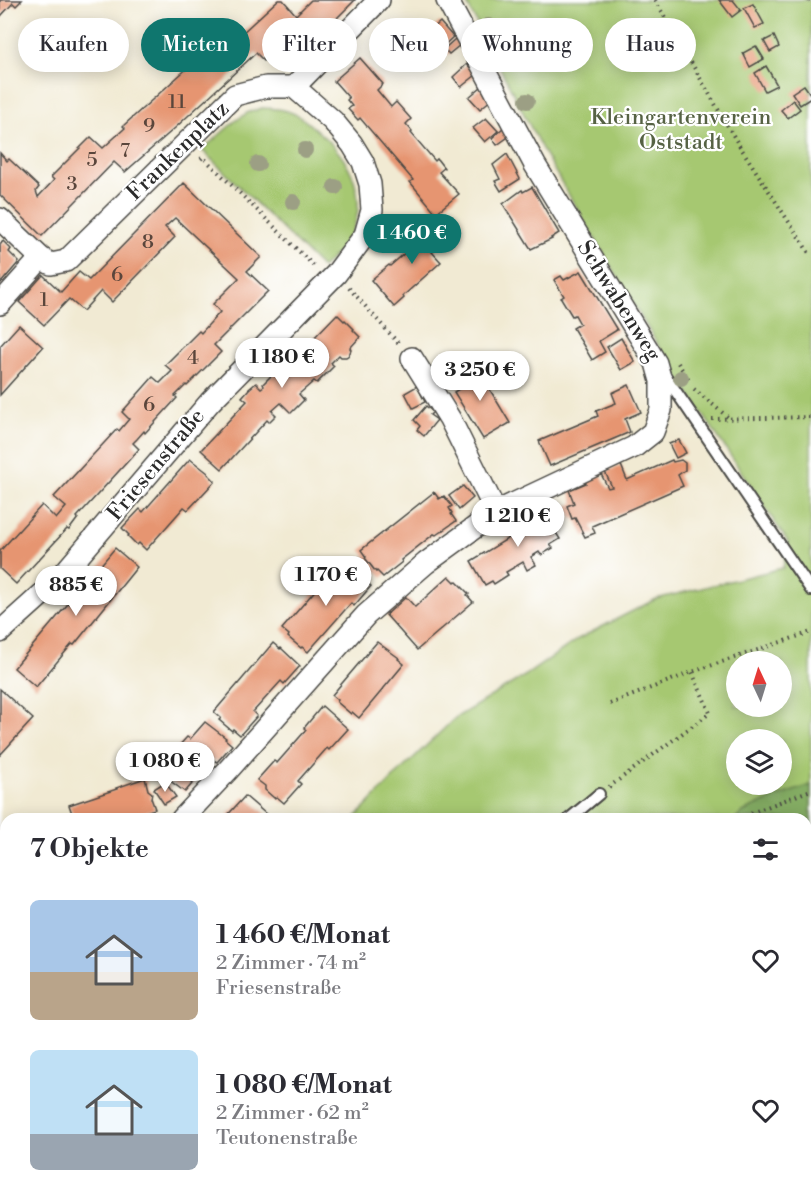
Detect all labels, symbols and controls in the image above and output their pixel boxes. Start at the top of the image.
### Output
chip: Kaufen [18,18,129,72]
chip: Mieten [141,18,250,72]
chip: Filter [262,18,357,72]
chip: Neu [369,18,449,72]
chip: Wohnung [461,18,593,72]
chip: Haus [605,18,696,72]
house number: 11 [168,90,186,115]
street label: Frankenplatz [121,95,235,207]
park label: Kleingartenverein Oststadt [591,104,771,156]
house number: 9 [143,114,155,139]
house number: 7 [120,139,130,164]
house number: 5 [86,148,98,173]
house number: 3 [66,172,78,197]
pin: 1 460 € [357,214,467,265]
text: 1 460 € [377,221,447,246]
house number: 8 [142,230,154,255]
street label: Schwabenweg [571,236,667,367]
house number: 6 [111,263,123,288]
house number: 1 [40,288,49,313]
pin: 1 180 € [227,338,337,389]
text: 1 180 € [249,345,315,370]
house number: 4 [187,346,199,371]
pin: 3 250 € [425,351,535,402]
text: 3 250 € [445,358,515,383]
house number: 6 [143,393,155,418]
street label: Friesenstraße [101,403,211,527]
pin: 1 210 € [463,497,573,548]
text: 1 210 € [485,504,551,529]
pin: 1 170 € [271,556,381,607]
text: 1 170 € [294,563,358,588]
pin: 885 € [34,566,118,617]
text: 885 € [49,573,103,598]
north arrow [726,651,792,717]
map controls [726,651,792,795]
button: layers [726,729,792,795]
pin: 1 080 € [110,742,220,793]
text: 1 080 € [130,749,200,774]
text: 7 Objekte [30,833,149,865]
icon: filters [749,833,782,866]
text: 1 460 €/Monat [216,919,390,951]
icon: home [78,924,150,996]
icon: heart [749,944,782,977]
text: 2 Zimmer · 74 m² [216,951,366,976]
text: Friesenstraße [216,976,341,1001]
text: 1 080 €/Monat [216,1069,392,1101]
icon: home [78,1074,150,1146]
icon: heart [749,1094,782,1127]
text: 2 Zimmer · 62 m² [216,1101,369,1126]
text: Teutonenstraße [216,1126,358,1151]

